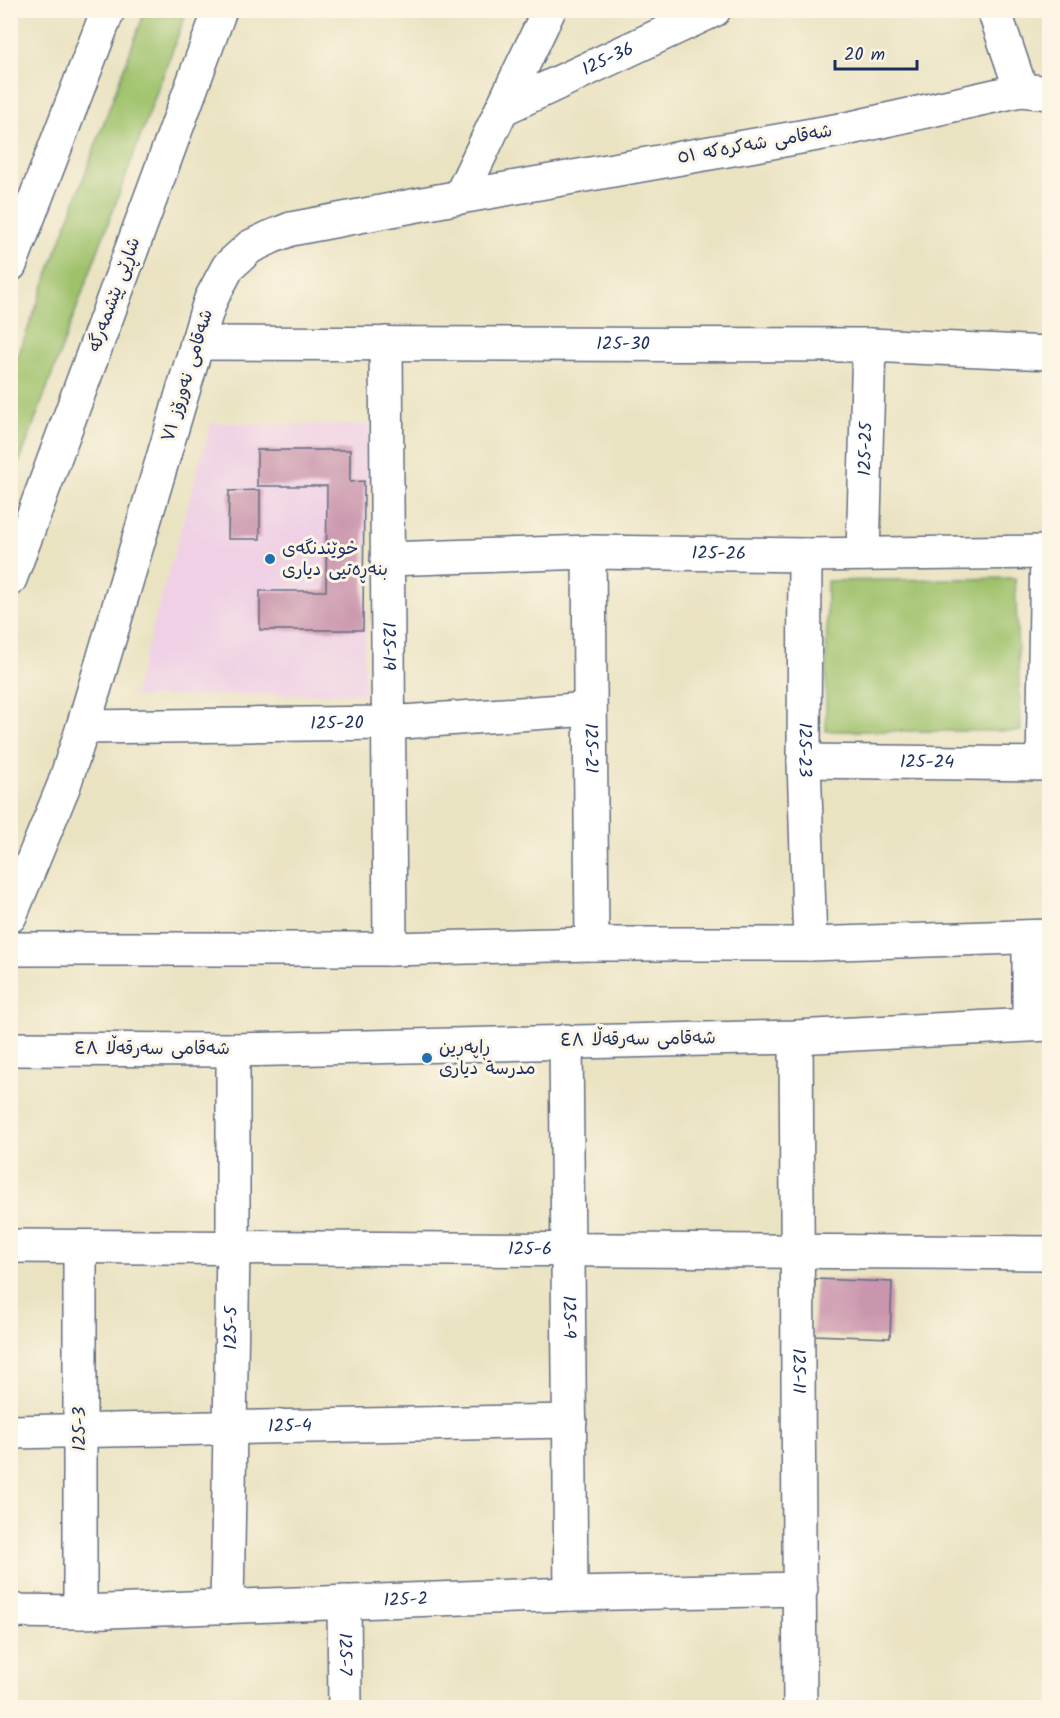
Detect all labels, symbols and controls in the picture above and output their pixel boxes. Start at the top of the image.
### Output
scale bar [835,33,918,71]
street label: 125-36 [577,35,639,84]
text: 20 m [844,41,885,70]
street label: شەقامی شەکرەکە ٥١ [675,117,835,173]
street label: شاڕێی پێشمەرگە [81,233,149,357]
street label: شەقامی نەورۆز ٧١ [154,306,222,446]
street label: 125-30 [596,330,650,359]
street label: 125-25 [851,420,881,477]
place label: خوێندنگەی بنەڕەتیی دیاری [282,535,388,585]
street label: 125-26 [691,539,746,569]
marker: خوێندنگەی بنەڕەتیی دیاری [263,552,277,566]
street label: 125-19 [373,622,403,671]
street label: 125-20 [310,709,364,739]
street label: 125-21 [576,723,605,773]
street label: 125-23 [789,723,819,778]
street label: 125-24 [900,748,954,777]
street label: شەقامی سەرقەڵا ٤٨ [560,1024,716,1056]
place label: ڕاپەڕین مدرسة ديارى [439,1034,536,1084]
street label: شەقامی سەرقەڵا ٤٨ [74,1035,230,1064]
marker: ڕاپەڕین مدرسة ديارى [420,1051,434,1065]
street label: 125-6 [508,1235,552,1264]
street label: 125-9 [554,1295,583,1339]
street label: 125-5 [217,1305,247,1350]
street label: 125-11 [783,1348,813,1394]
street label: 125-3 [66,1407,95,1451]
street label: 125-4 [268,1412,312,1441]
street label: 125-2 [383,1585,429,1615]
street label: 125-7 [330,1633,359,1676]

